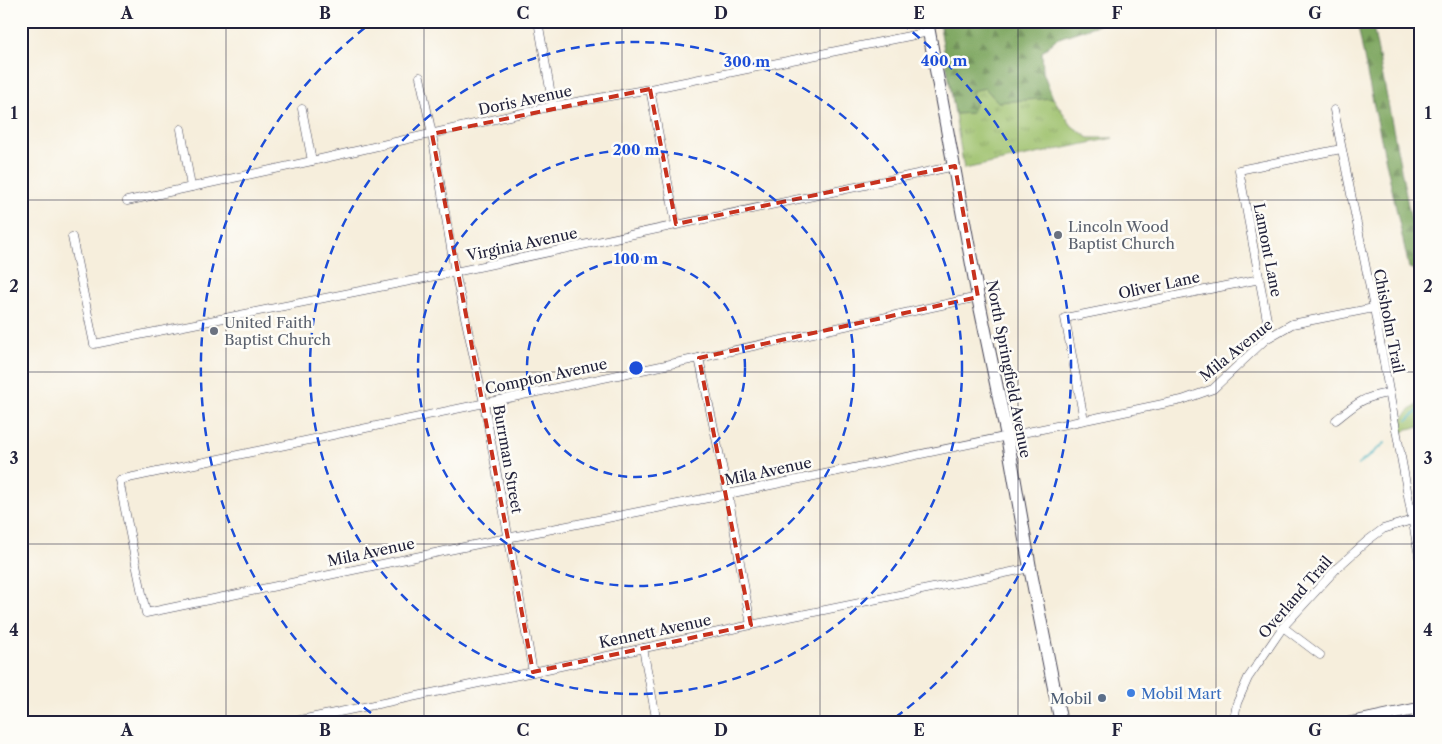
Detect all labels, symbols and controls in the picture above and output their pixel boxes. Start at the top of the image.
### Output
text: A [120,3,134,23]
text: B [319,3,331,23]
text: C [517,3,529,23]
text: D [714,3,728,23]
text: E [913,3,925,23]
text: F [1112,3,1123,23]
text: G [1308,3,1322,23]
text: 400 m [921,51,967,70]
text: 300 m [724,52,770,71]
street label: Doris Avenue [476,81,574,119]
text: 1 [10,103,18,123]
text: 1 [1424,103,1432,123]
text: 200 m [613,140,659,159]
street label: Lamont Lane [1250,201,1286,299]
place label: Lincoln Wood Baptist Church [1068,217,1175,253]
street label: Virginia Avenue [464,223,579,265]
marker: Lincoln Wood Baptist Church [1052,229,1064,241]
text: 100 m [614,249,658,268]
street label: Oliver Lane [1117,267,1201,303]
street label: Chisholm Trail [1370,267,1409,375]
text: 2 [9,276,19,296]
text: 2 [1423,276,1433,296]
street label: North Springfield Avenue [982,278,1036,460]
place label: United Faith Baptist Church [224,313,331,349]
street label: Mila Avenue [1196,315,1276,385]
marker: United Faith Baptist Church [208,325,220,337]
street label: Compton Avenue [483,354,609,398]
centre of rings [627,359,645,377]
street label: Burrman Street [489,403,527,516]
text: 3 [9,448,19,468]
text: 3 [1423,448,1433,468]
street label: Mila Avenue [723,452,813,490]
street label: Mila Avenue [326,533,416,571]
street label: Overland Trail [1254,552,1336,642]
street label: Kennett Avenue [597,610,713,652]
text: 4 [9,620,19,640]
text: 4 [1423,620,1433,640]
place label: Mobil Mart [1141,684,1222,703]
marker: Mobil Mart [1125,687,1137,699]
place label: Mobil [1050,689,1093,708]
marker: Mobil [1096,692,1108,704]
text: A [120,720,134,740]
text: B [319,720,331,740]
text: C [517,720,529,740]
text: D [714,720,728,740]
text: E [913,720,925,740]
text: F [1112,720,1123,740]
text: G [1308,720,1322,740]

